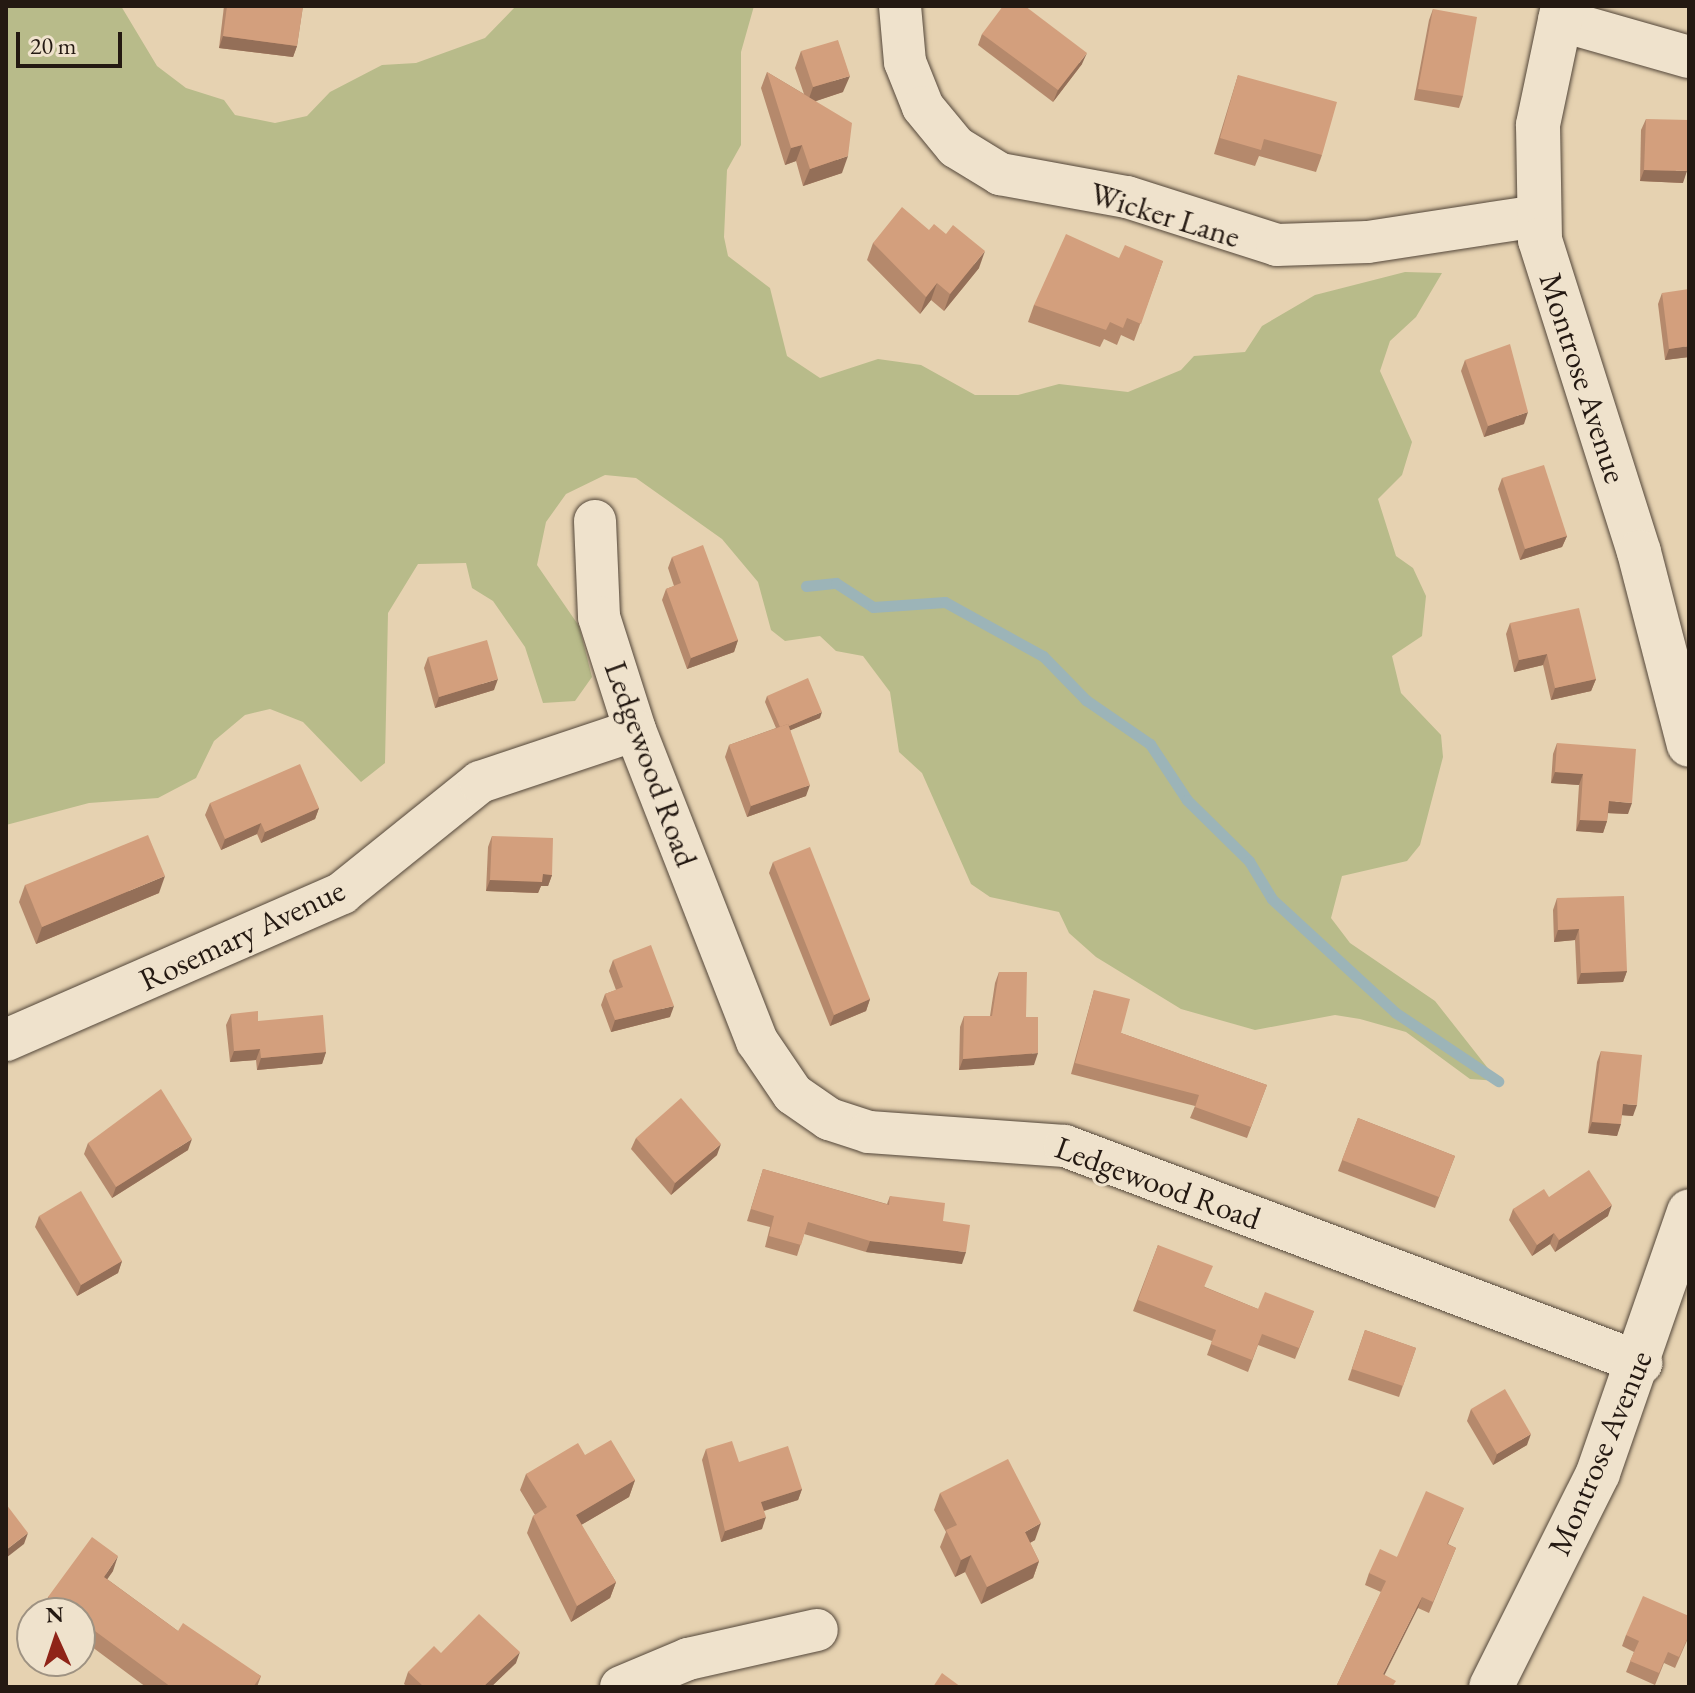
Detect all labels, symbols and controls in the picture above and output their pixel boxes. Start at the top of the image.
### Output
scale bar [20,16,126,66]
text: 20 m [30,30,77,61]
street label: Wicker Lane [1085,174,1245,256]
street label: Montrose Avenue [1531,268,1635,488]
street label: Ledgewood Road [596,656,706,872]
street label: Rosemary Avenue [133,871,351,999]
street label: Ledgewood Road [1050,1128,1266,1238]
street label: Montrose Avenue [1540,1345,1660,1561]
north arrow [16,1597,96,1677]
text: N [45,1600,64,1629]

